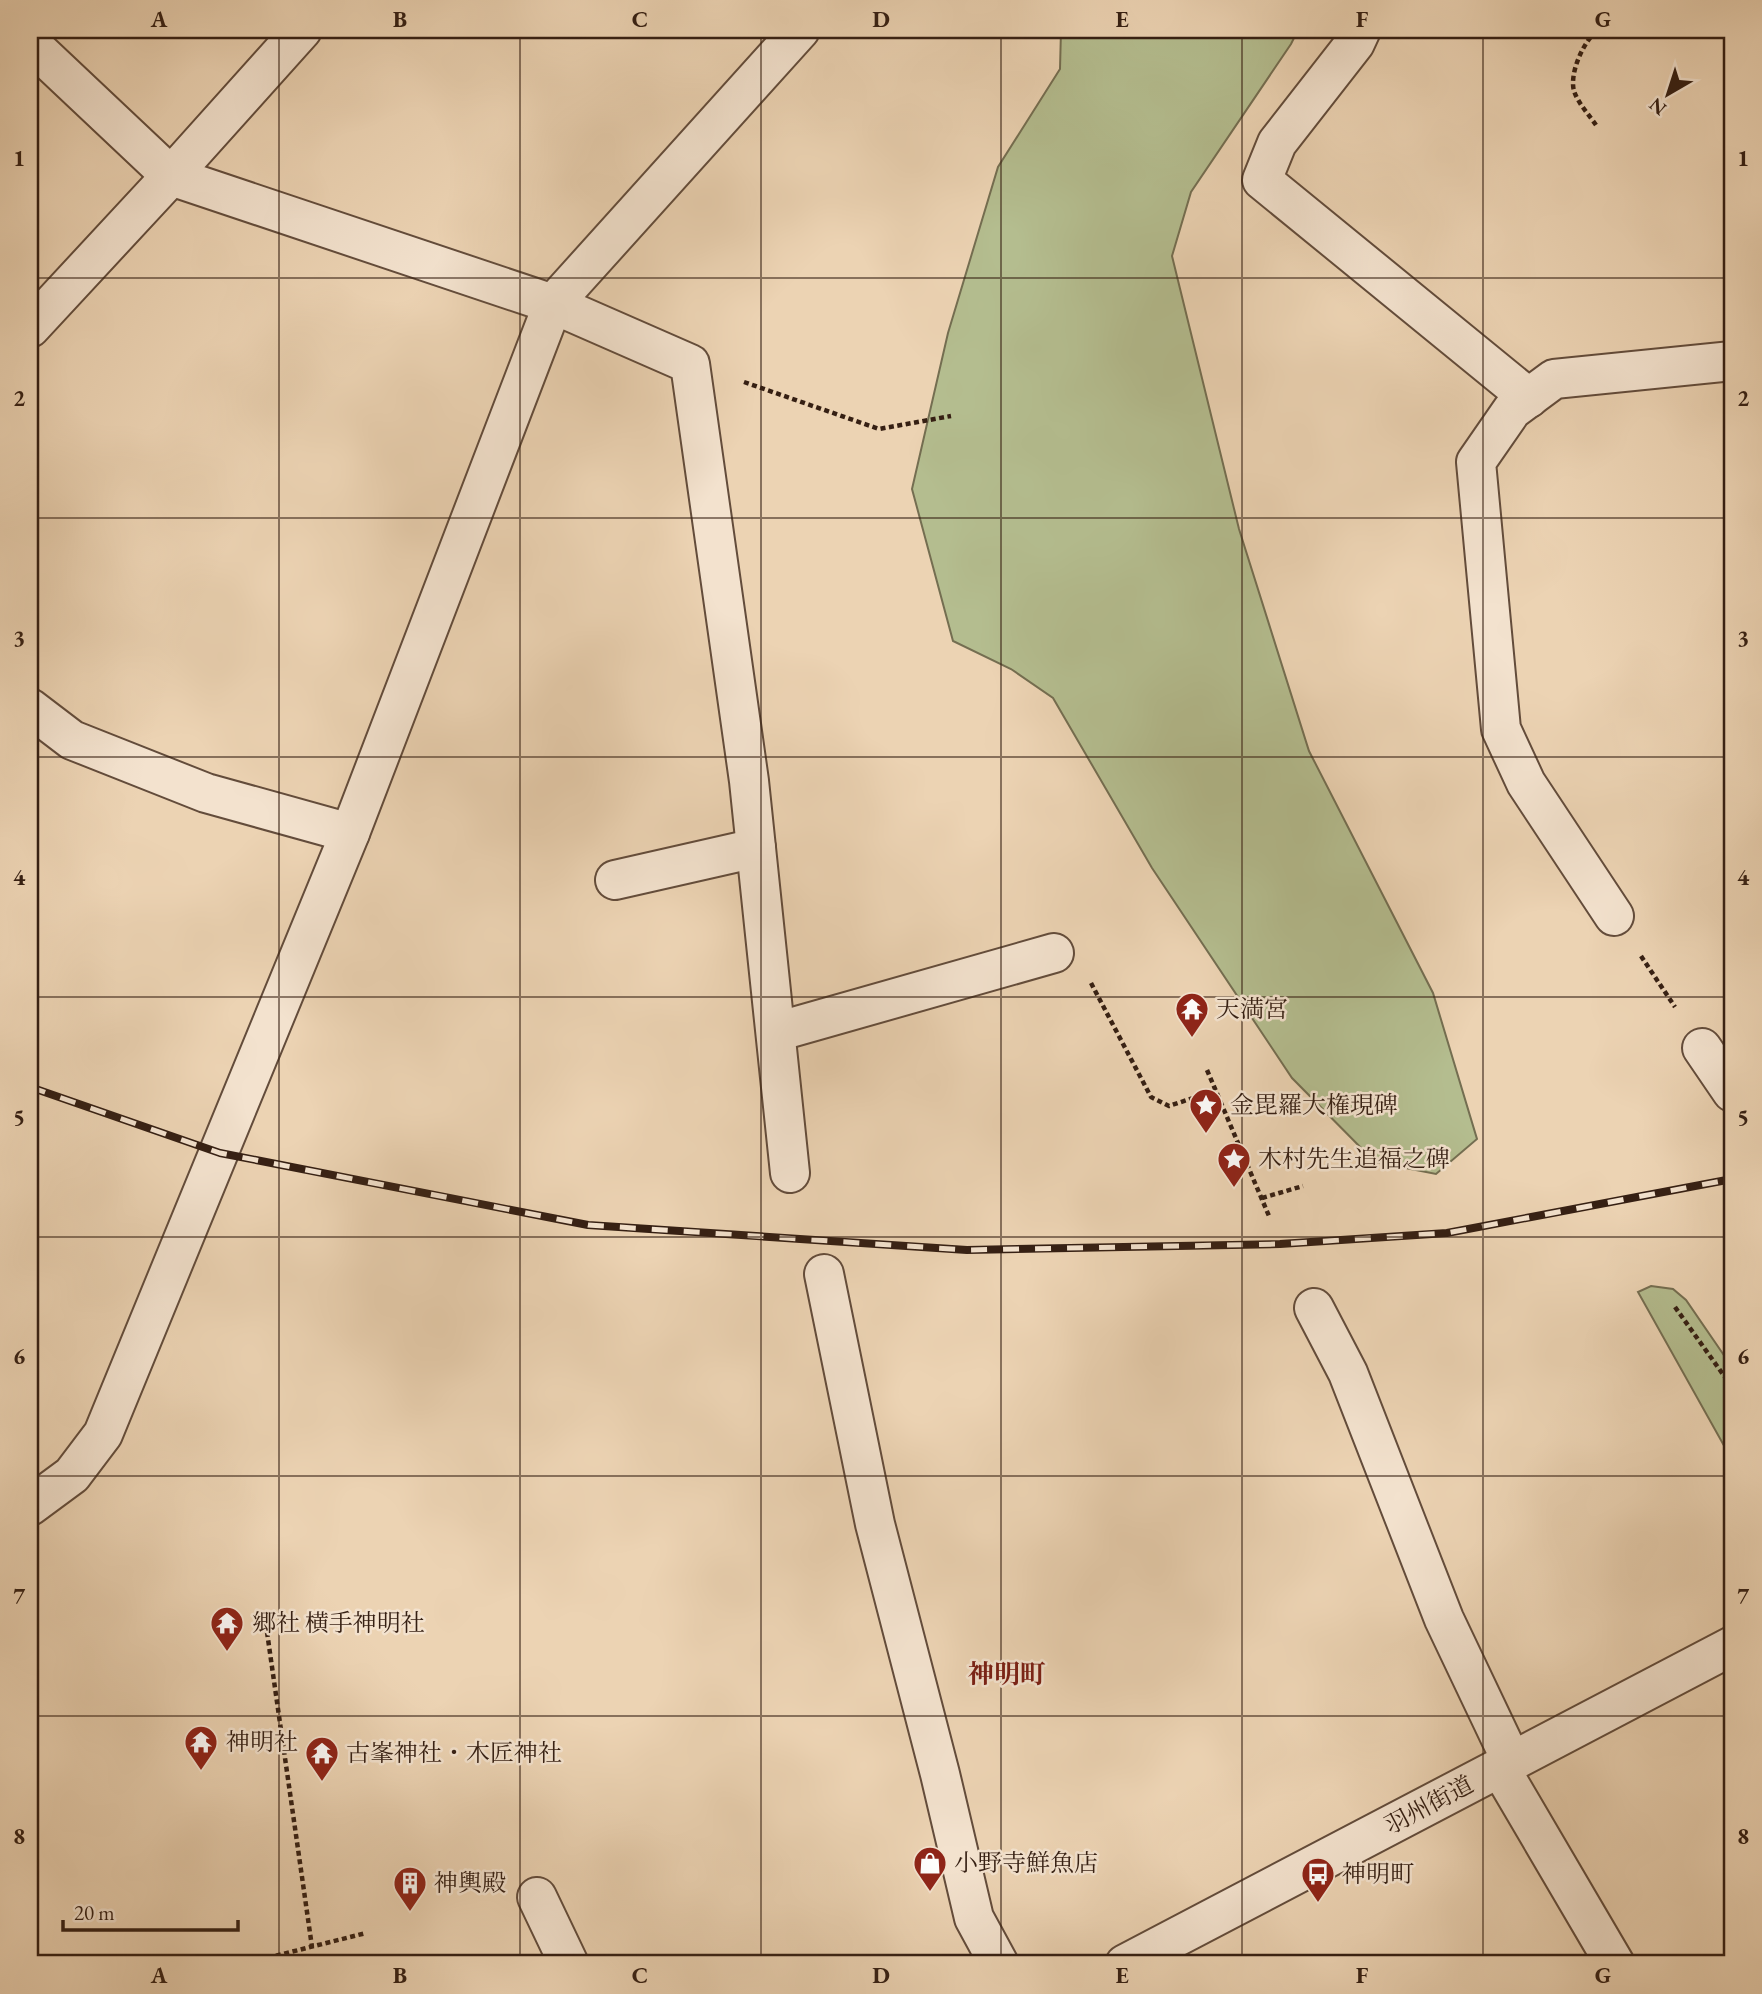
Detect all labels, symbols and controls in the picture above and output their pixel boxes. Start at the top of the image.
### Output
text: A [150,4,168,34]
text: B [393,4,407,34]
text: C [632,4,648,34]
text: D [872,4,890,34]
text: E [1115,4,1129,34]
text: F [1356,4,1369,34]
text: G [1595,4,1611,34]
north arrow [1632,60,1702,130]
text: N [1643,92,1671,121]
text: 1 [13,143,25,173]
text: 1 [1737,143,1749,173]
text: 2 [13,383,25,413]
text: 2 [1737,383,1749,413]
text: 3 [13,623,25,653]
text: 3 [1737,623,1749,653]
text: 4 [13,862,26,892]
text: 4 [1737,862,1750,892]
temple icon: 天満宮 [1173,990,1211,1039]
place label: 天満宮 [1216,993,1288,1024]
place icon: 金毘羅大権現碑 [1187,1086,1225,1135]
place label: 金毘羅大権現碑 [1230,1089,1398,1120]
text: 5 [13,1102,25,1132]
text: 5 [1737,1102,1749,1132]
place icon: 木村先生追福之碑 [1215,1140,1253,1189]
place label: 木村先生追福之碑 [1258,1143,1450,1174]
text: 6 [13,1341,25,1371]
text: 6 [1737,1341,1749,1371]
text: 7 [13,1581,26,1611]
text: 7 [1737,1581,1750,1611]
temple icon: 郷社 横手神明社 [208,1604,246,1653]
place label: 郷社 横手神明社 [252,1607,425,1638]
district label: 神明町 [968,1657,1046,1691]
temple icon: 神明社 [182,1723,220,1772]
place label: 神明社 [226,1726,298,1757]
temple icon: 古峯神社・木匠神社 [303,1734,341,1783]
place label: 古峯神社・木匠神社 [346,1737,562,1768]
street label: 羽州街道 [1379,1768,1478,1841]
text: 8 [13,1821,25,1851]
text: 8 [1737,1821,1749,1851]
shop icon: 小野寺鮮魚店 [911,1844,949,1893]
place label: 小野寺鮮魚店 [954,1847,1098,1878]
bus stop icon: 神明町 [1299,1855,1337,1904]
place label: 神明町 [1342,1858,1414,1889]
building icon: 神輿殿 [391,1864,429,1913]
place label: 神輿殿 [434,1867,506,1898]
scale bar [63,1889,238,1933]
text: 20 m [74,1899,115,1926]
text: A [150,1960,168,1990]
text: B [393,1960,407,1990]
text: C [632,1960,648,1990]
text: D [872,1960,890,1990]
text: E [1115,1960,1129,1990]
text: F [1356,1960,1369,1990]
text: G [1595,1960,1611,1990]

